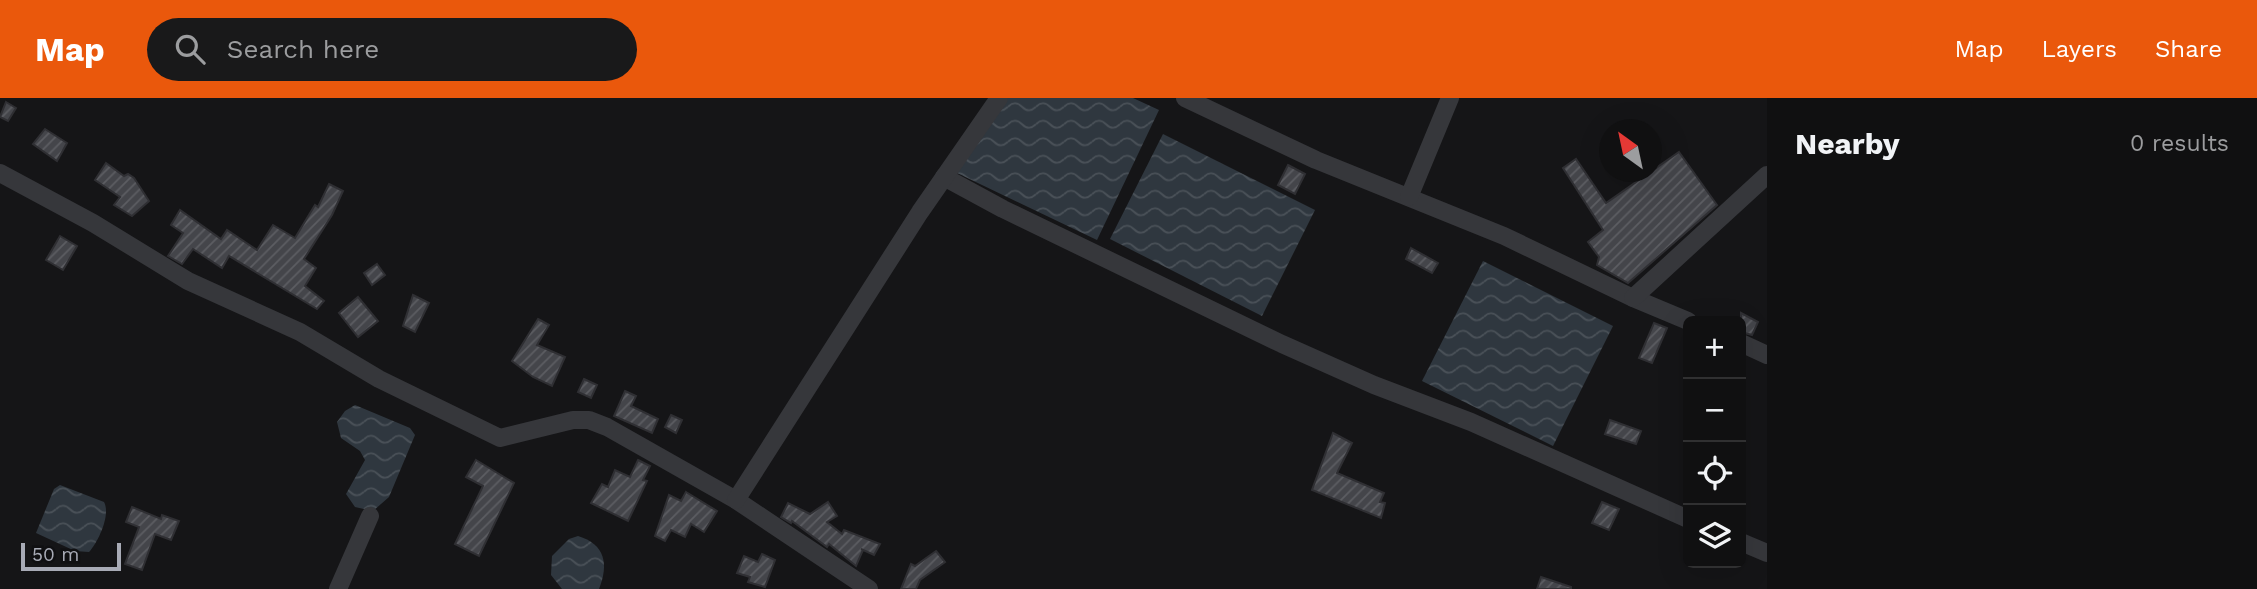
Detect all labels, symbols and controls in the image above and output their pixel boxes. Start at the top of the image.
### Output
search box [147,18,637,81]
text: Map [35,30,105,69]
icon: search [171,30,209,68]
text: Search here [227,34,379,64]
text: Map [1955,35,2003,63]
text: Layers [2041,35,2117,63]
text: Share [2155,35,2222,63]
north arrow [1599,119,1662,182]
text: Nearby [1795,126,1900,161]
text: 0 results [2130,130,2229,157]
map controls [1683,316,1746,568]
button: + [1683,316,1746,379]
button: − [1683,379,1746,442]
button: locate [1683,442,1746,505]
button: layers [1683,505,1746,568]
scale bar [21,540,121,572]
text: 50 m [32,543,79,566]

